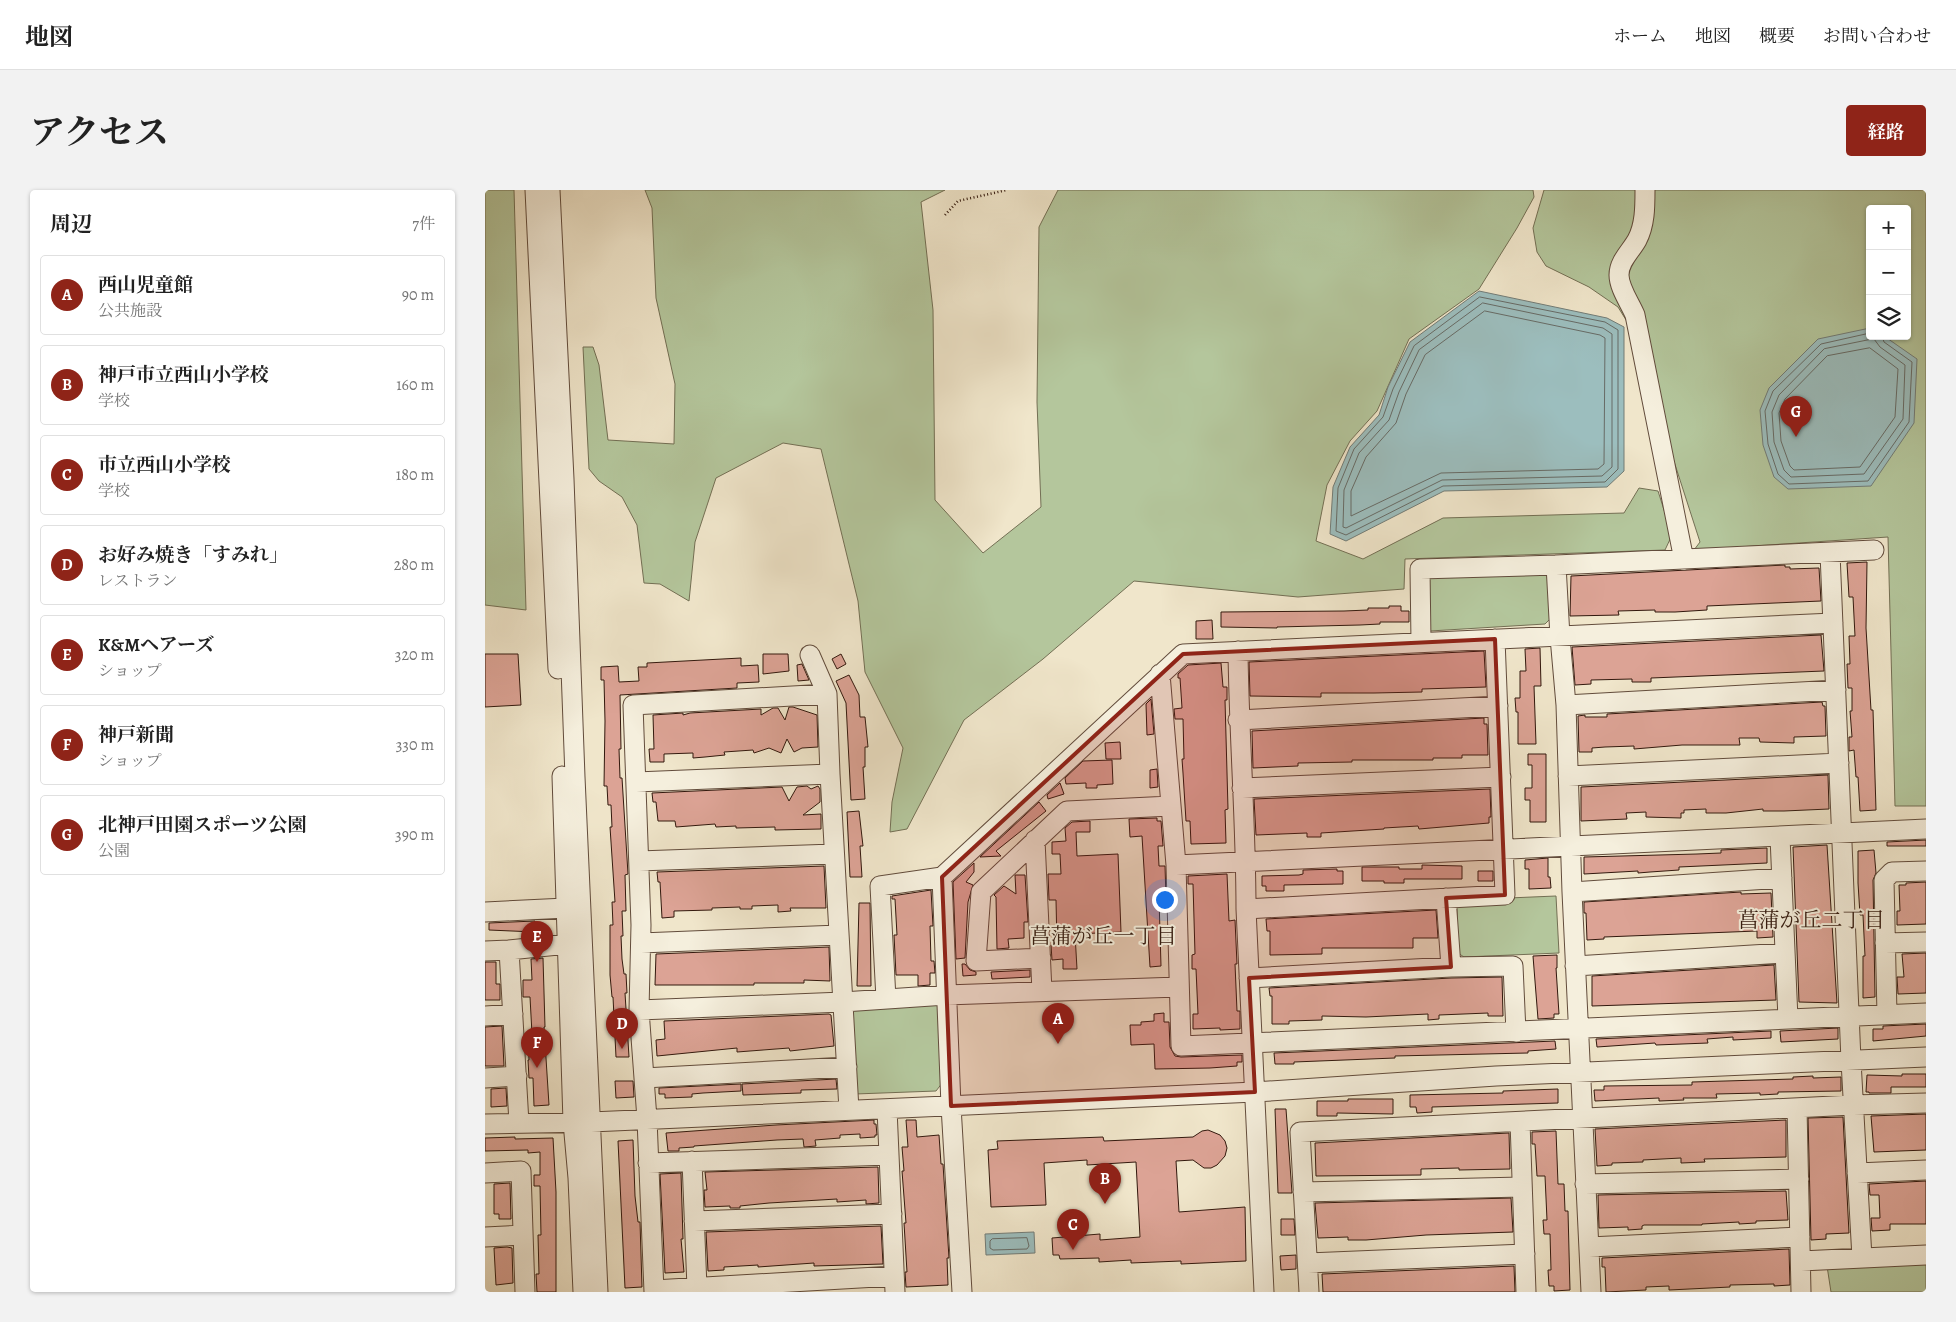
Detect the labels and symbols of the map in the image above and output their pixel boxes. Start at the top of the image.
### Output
pin: G [1780,396,1812,437]
your location [1152,887,1178,913]
district label: 菖蒲が丘二丁目 [1738,906,1885,934]
pin: E [521,921,553,962]
district label: 菖蒲が丘一丁目 [1030,922,1177,950]
pin: A [1042,1003,1074,1044]
pin: D [606,1008,638,1049]
pin: F [521,1027,553,1068]
pin: B [1089,1163,1121,1204]
pin: C [1057,1209,1089,1250]

